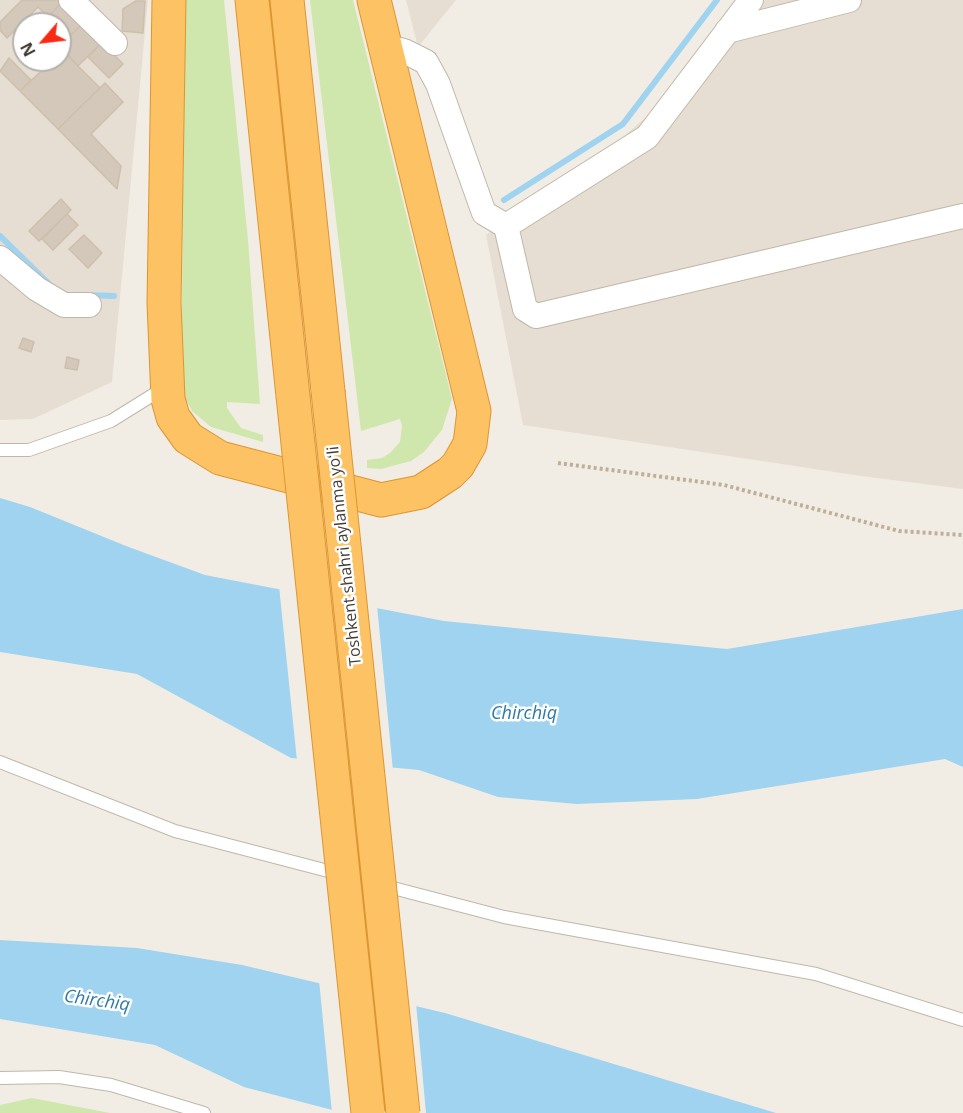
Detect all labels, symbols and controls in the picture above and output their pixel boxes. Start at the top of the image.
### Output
north arrow [12,12,72,72]
text: N [15,39,41,60]
street label: Toshkent shahri aylanma yoʻli [324,445,366,667]
water label: Chirchiq [491,703,557,725]
water label: Chirchiq [63,986,131,1016]

